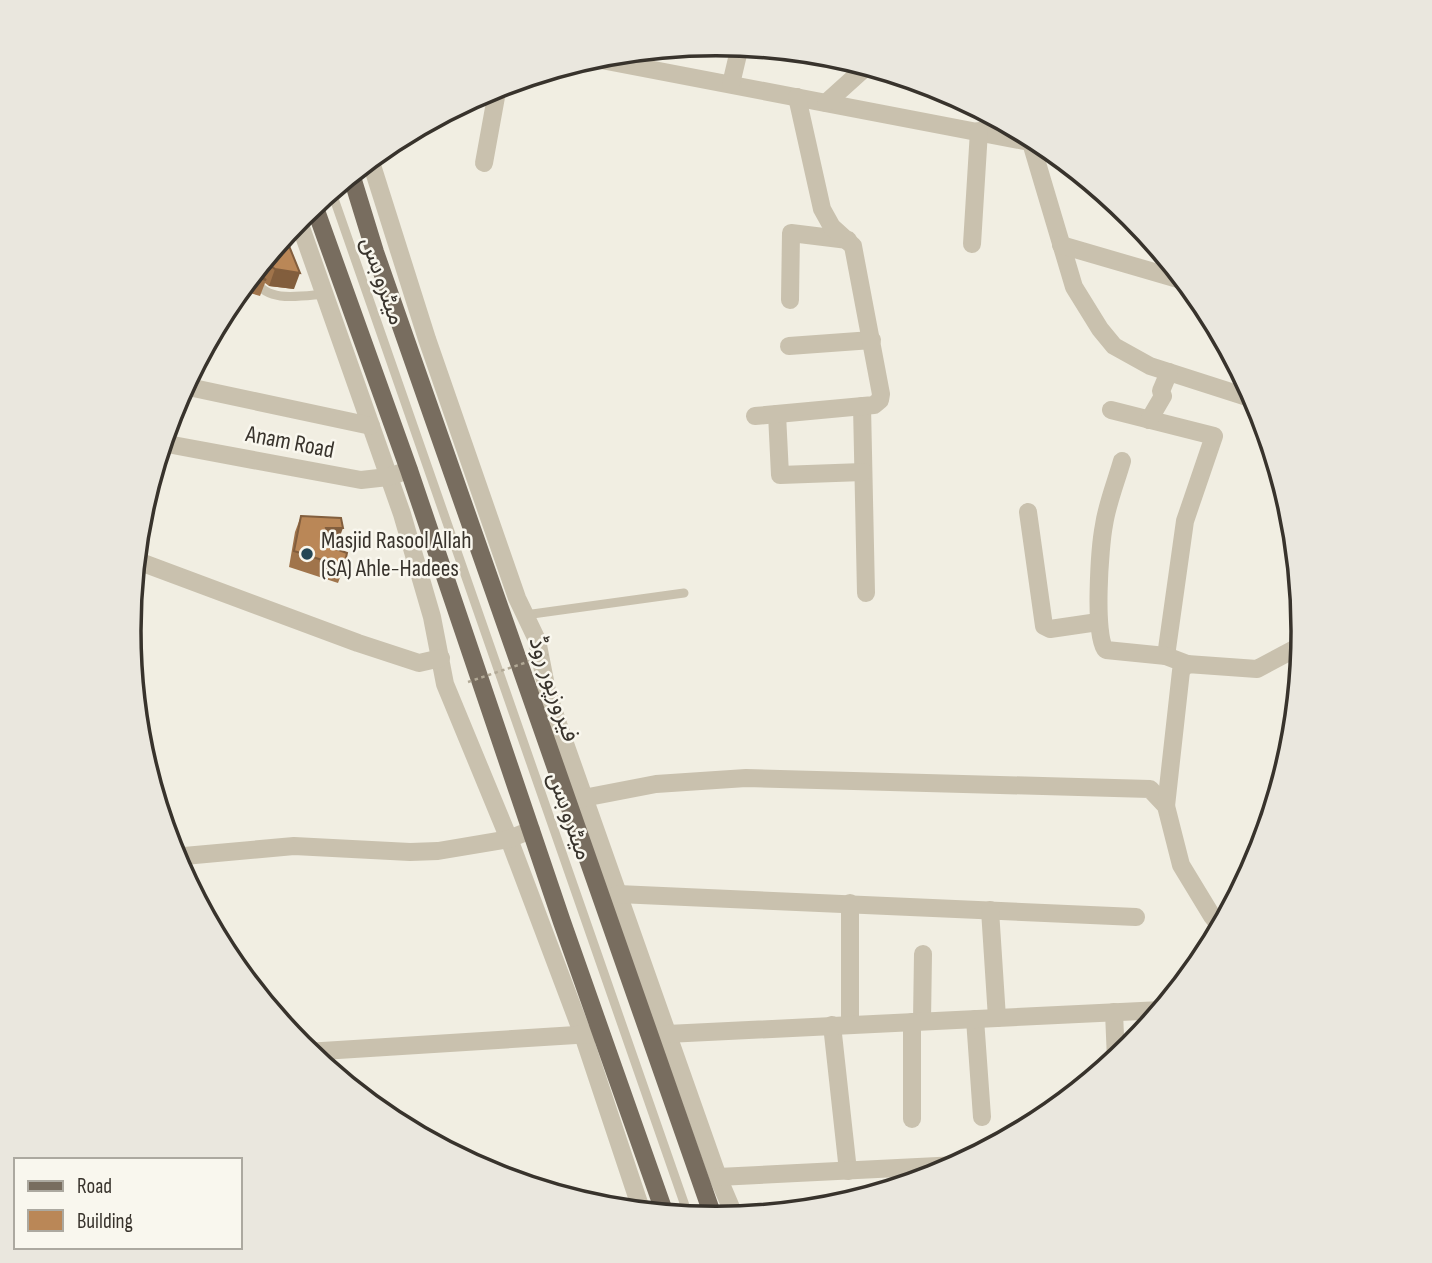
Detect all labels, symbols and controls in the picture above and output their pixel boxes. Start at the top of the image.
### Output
street label: میٹرو بس [354,233,412,329]
street label: Anam Road [242,419,337,465]
place label: Masjid Rasool Allah (SA) Ahle-Hadees [321,526,472,583]
marker: Masjid Rasool Allah (SA) Ahle-Hadees [299,546,315,562]
street label: فیروزپور روڈ [522,632,586,746]
street label: میٹرو بس [541,768,599,864]
legend [14,1158,242,1249]
text: Road [77,1174,112,1199]
text: Building [77,1209,133,1234]

